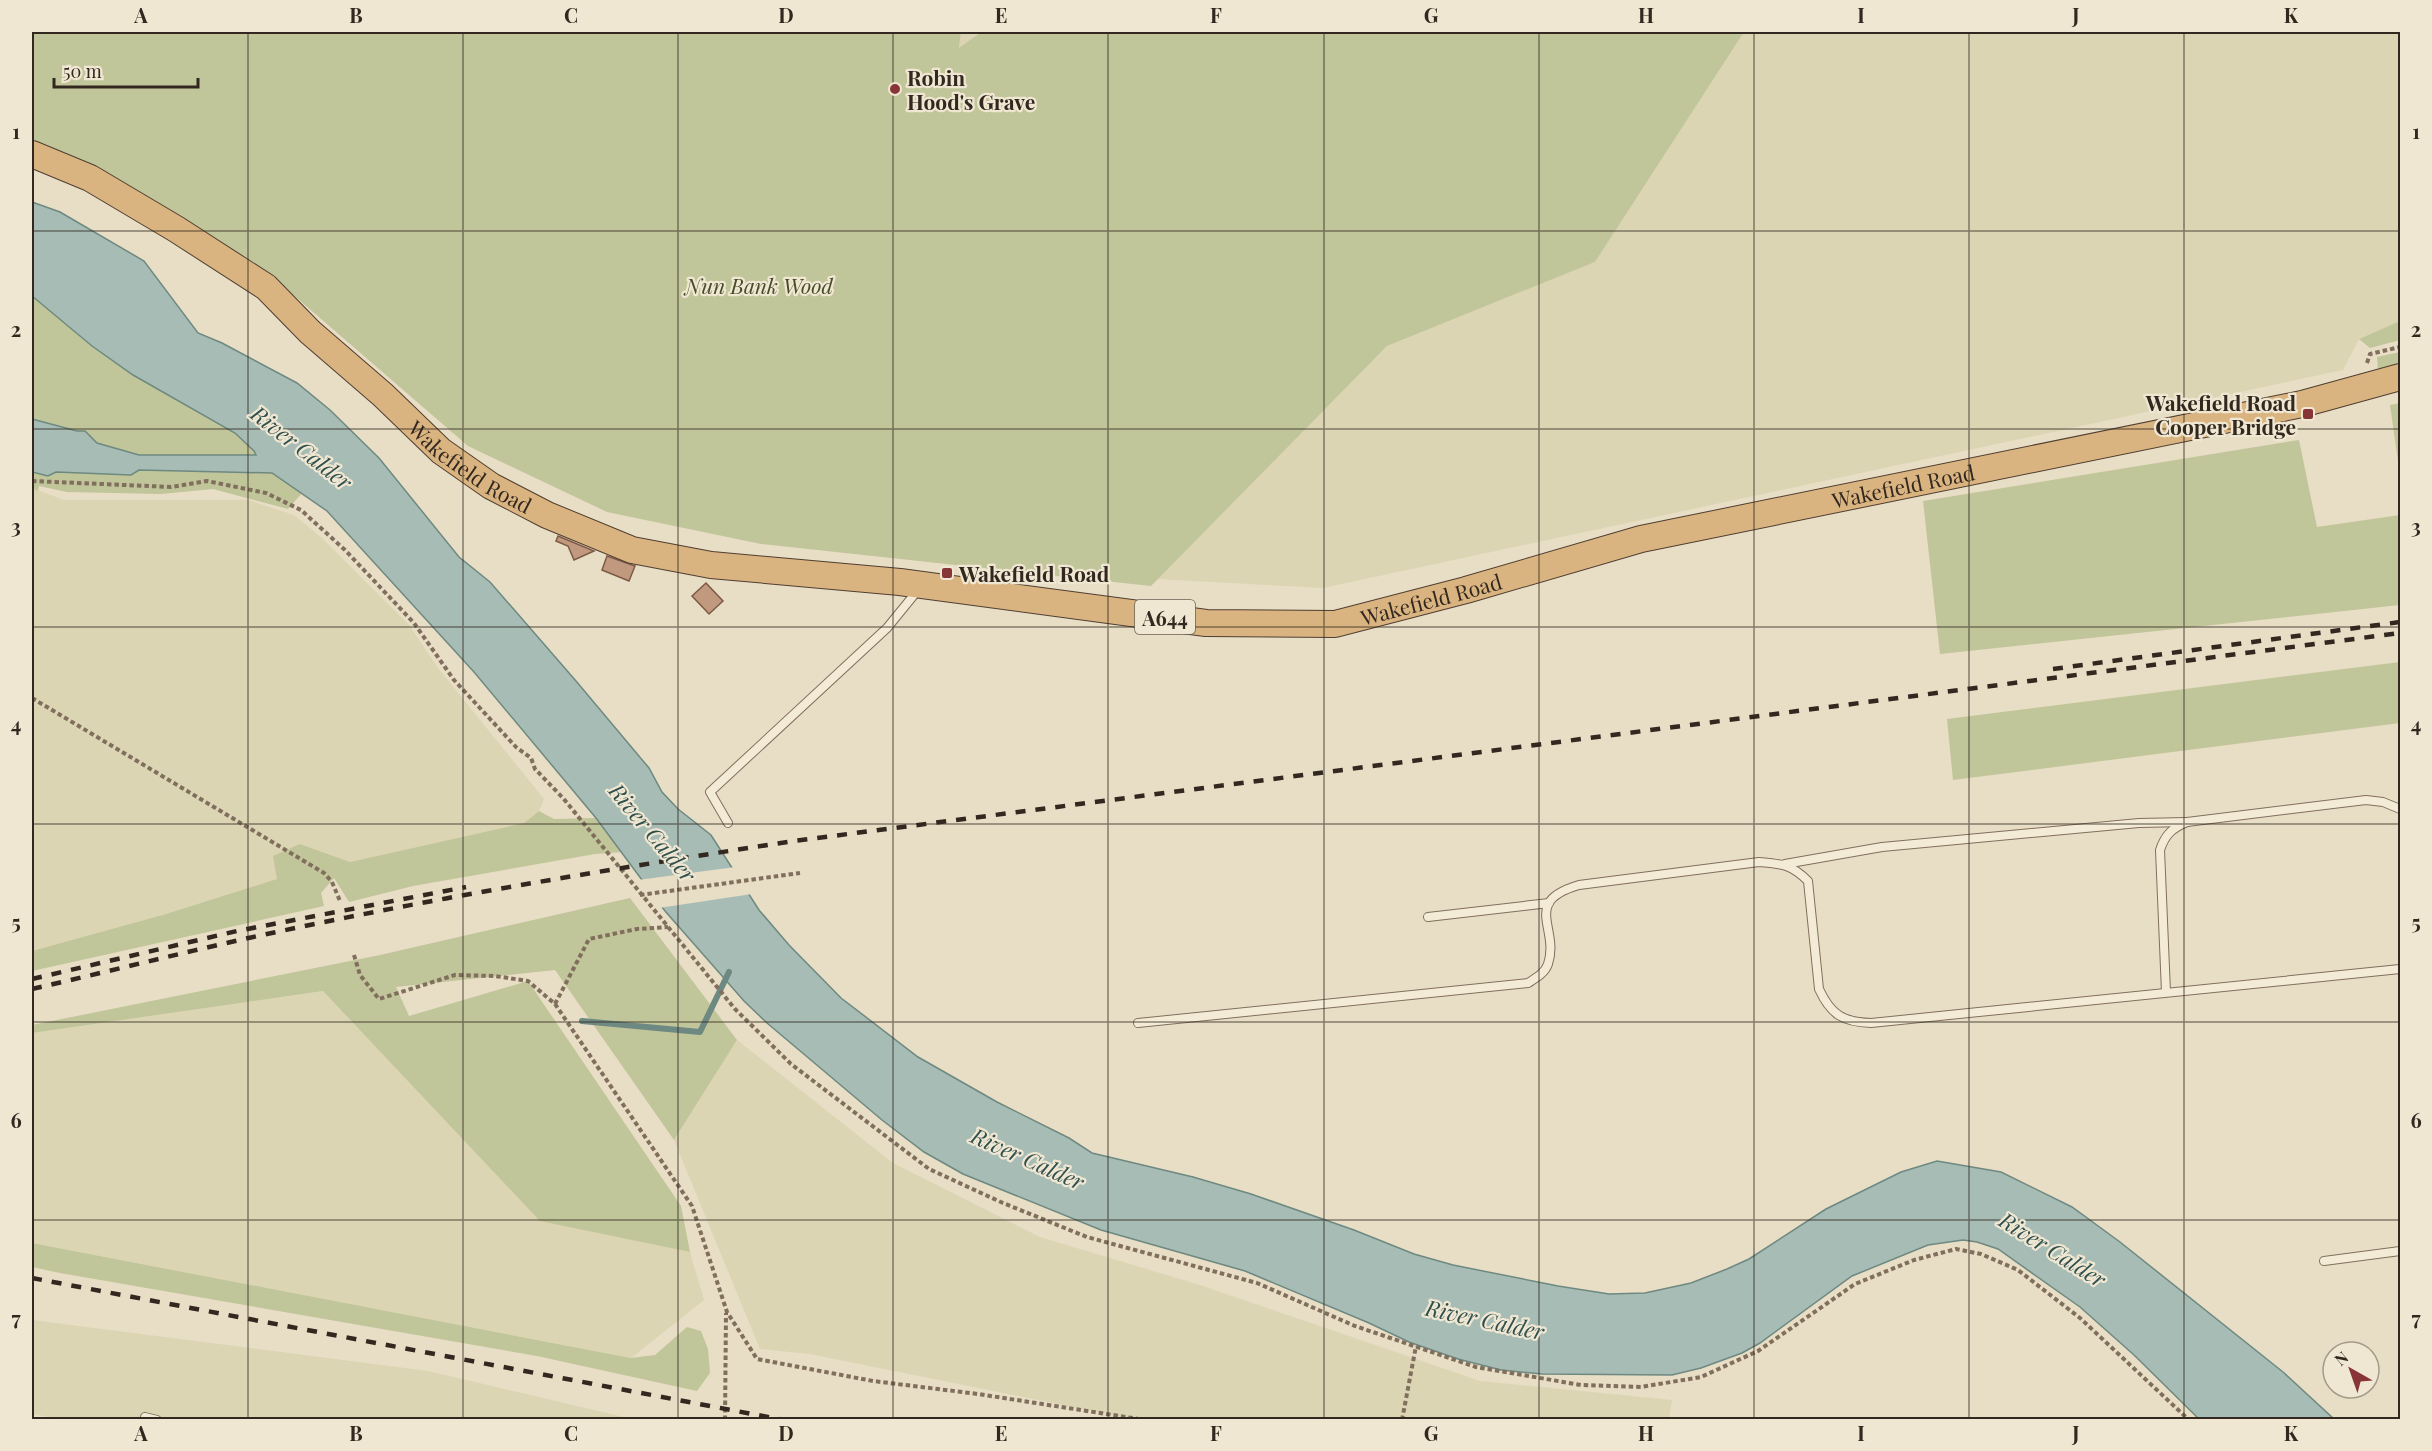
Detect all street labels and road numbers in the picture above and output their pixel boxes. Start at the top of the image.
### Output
street label: Wakefield Road [402,413,537,519]
street label: Wakefield Road [1829,457,1977,514]
street label: Wakefield Road [1357,566,1505,631]
road number: A644 [1135,600,1195,634]

